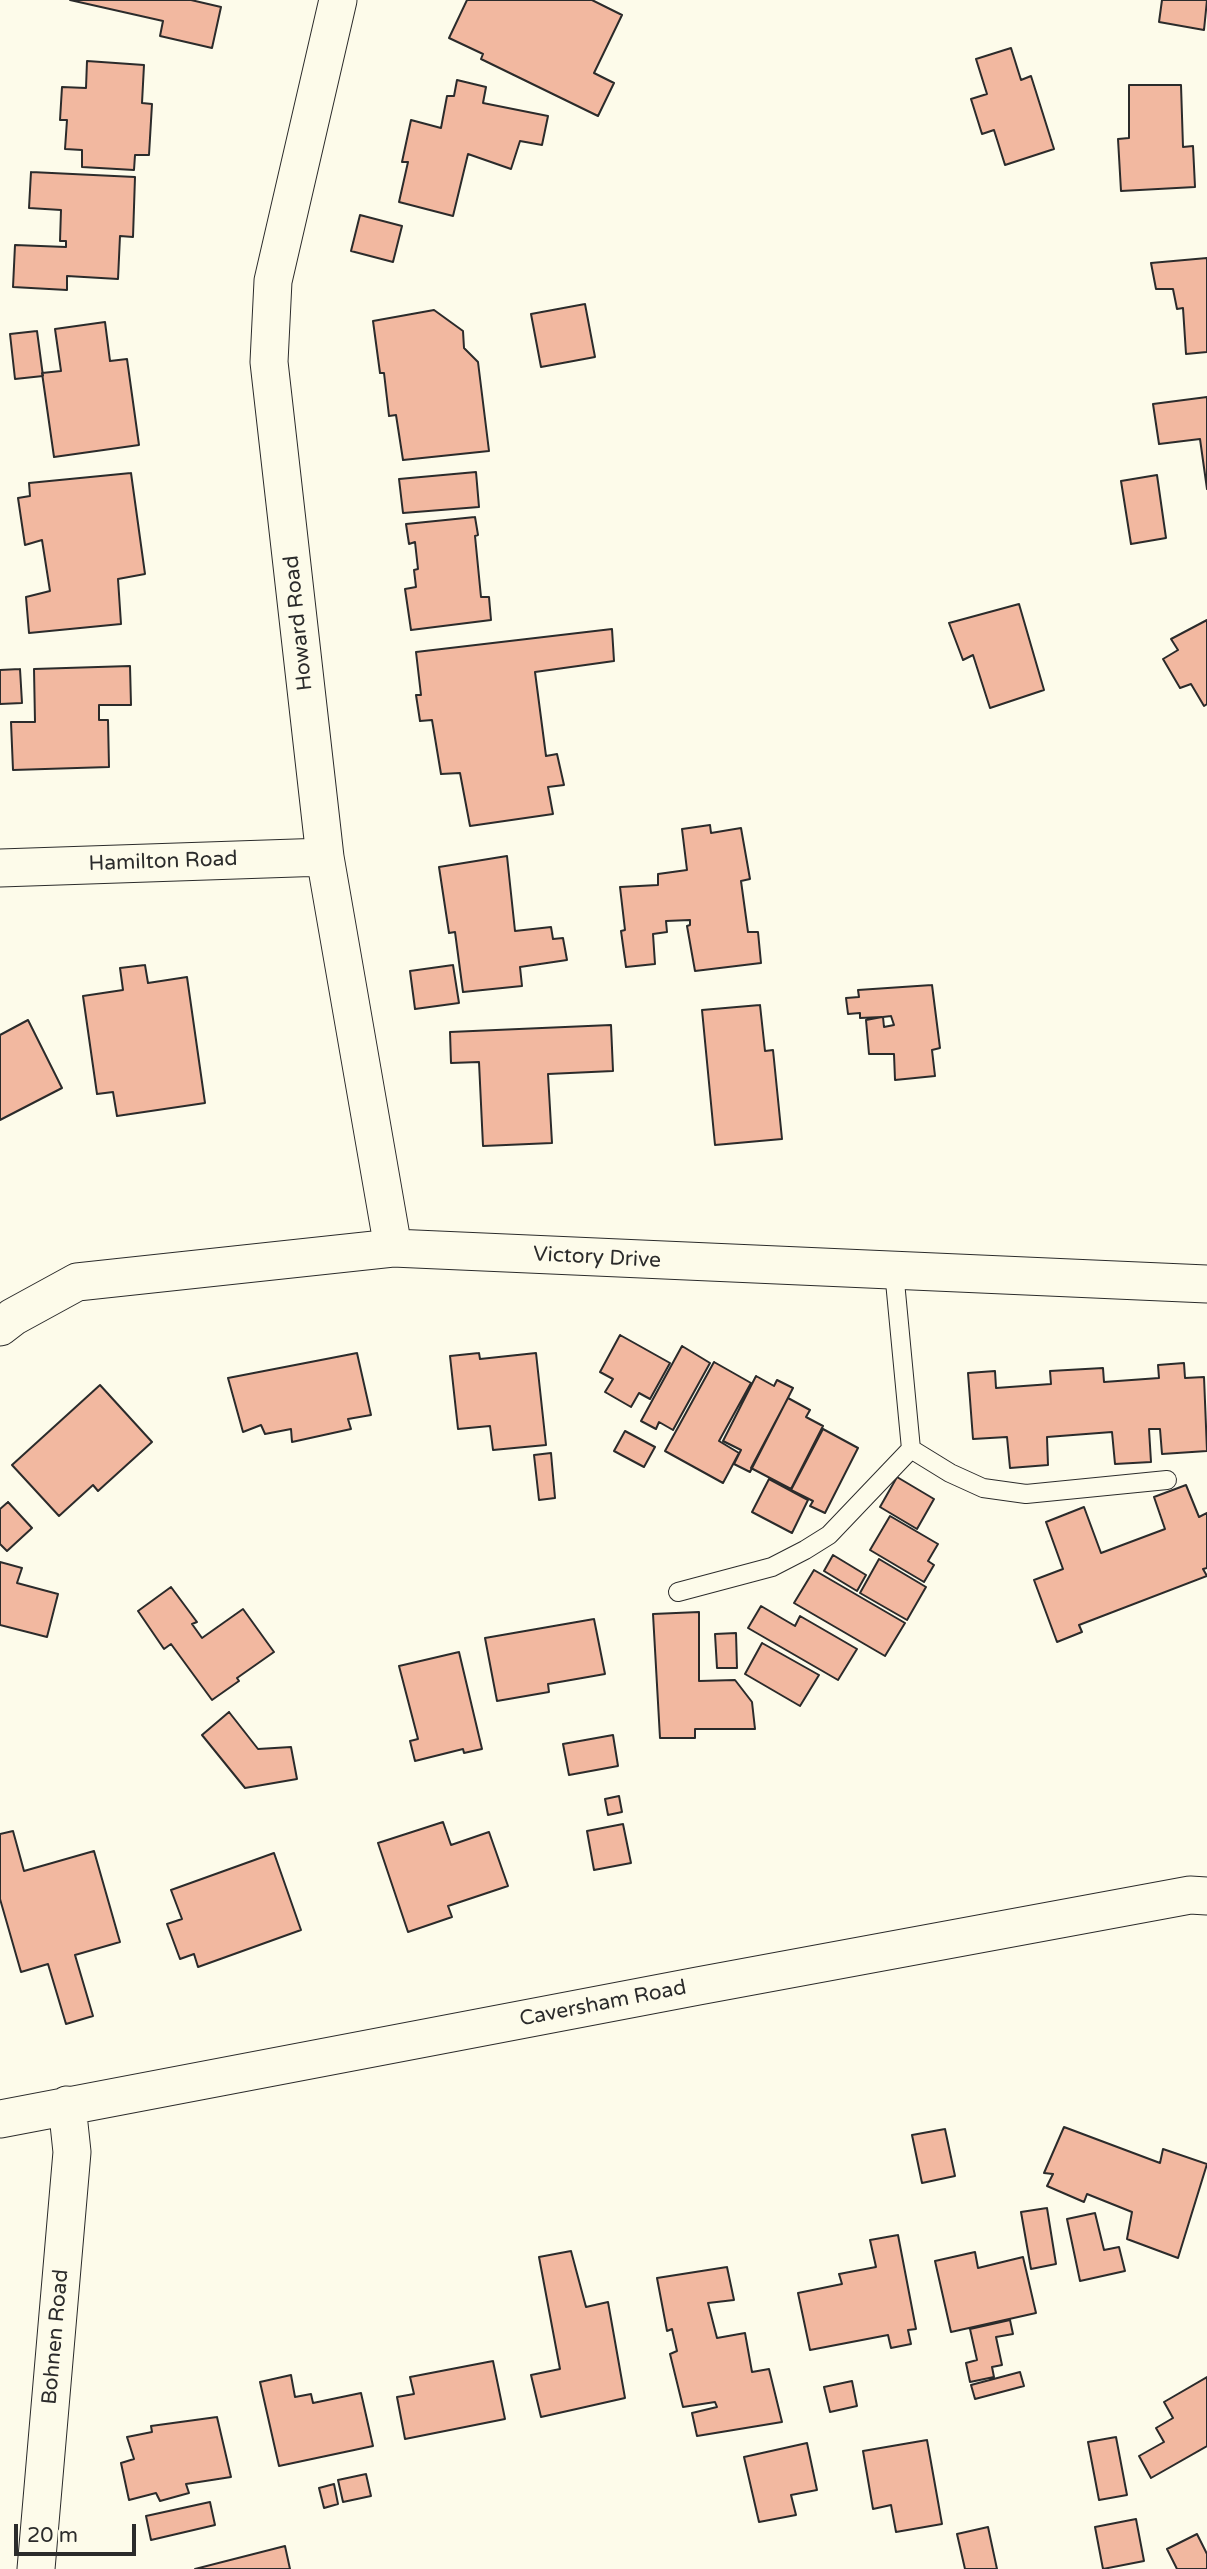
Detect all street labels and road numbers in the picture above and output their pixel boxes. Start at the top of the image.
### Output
street label: Howard Road [279,554,319,692]
street label: Hamilton Road [88,847,238,877]
street label: Victory Drive [532,1242,662,1274]
street label: Caversham Road [518,1975,688,2033]
street label: Bohnen Road [38,2268,74,2406]

